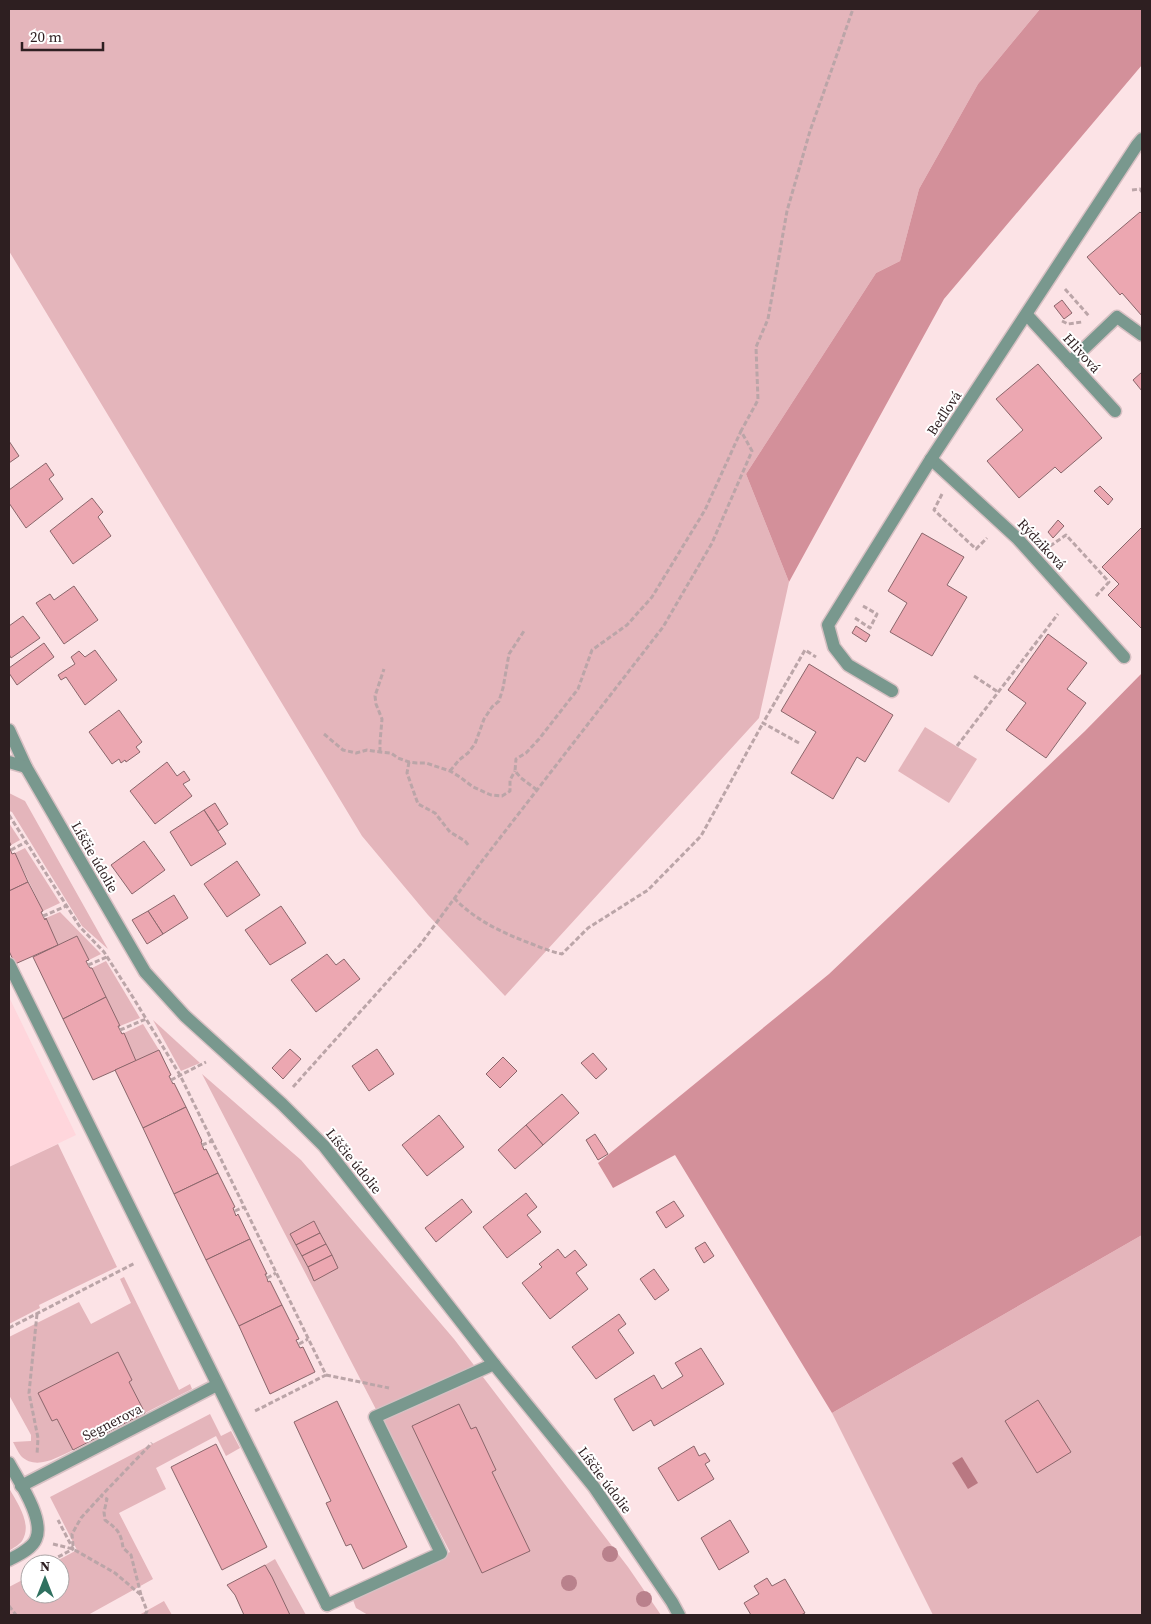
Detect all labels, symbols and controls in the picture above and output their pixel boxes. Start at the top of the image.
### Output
scale bar [22,20,104,52]
text: 20 m [30,26,62,47]
street label: Hlivová [1059,329,1106,378]
street label: Bedľová [922,386,967,439]
street label: Rýdziková [1013,514,1071,575]
street label: Líščie údolie [67,818,123,896]
street label: Líščie údolie [321,1124,387,1198]
street label: Segnerova [79,1398,146,1446]
street label: Líščie údolie [573,1442,637,1518]
north arrow [20,1554,70,1604]
text: N [40,1556,50,1576]

